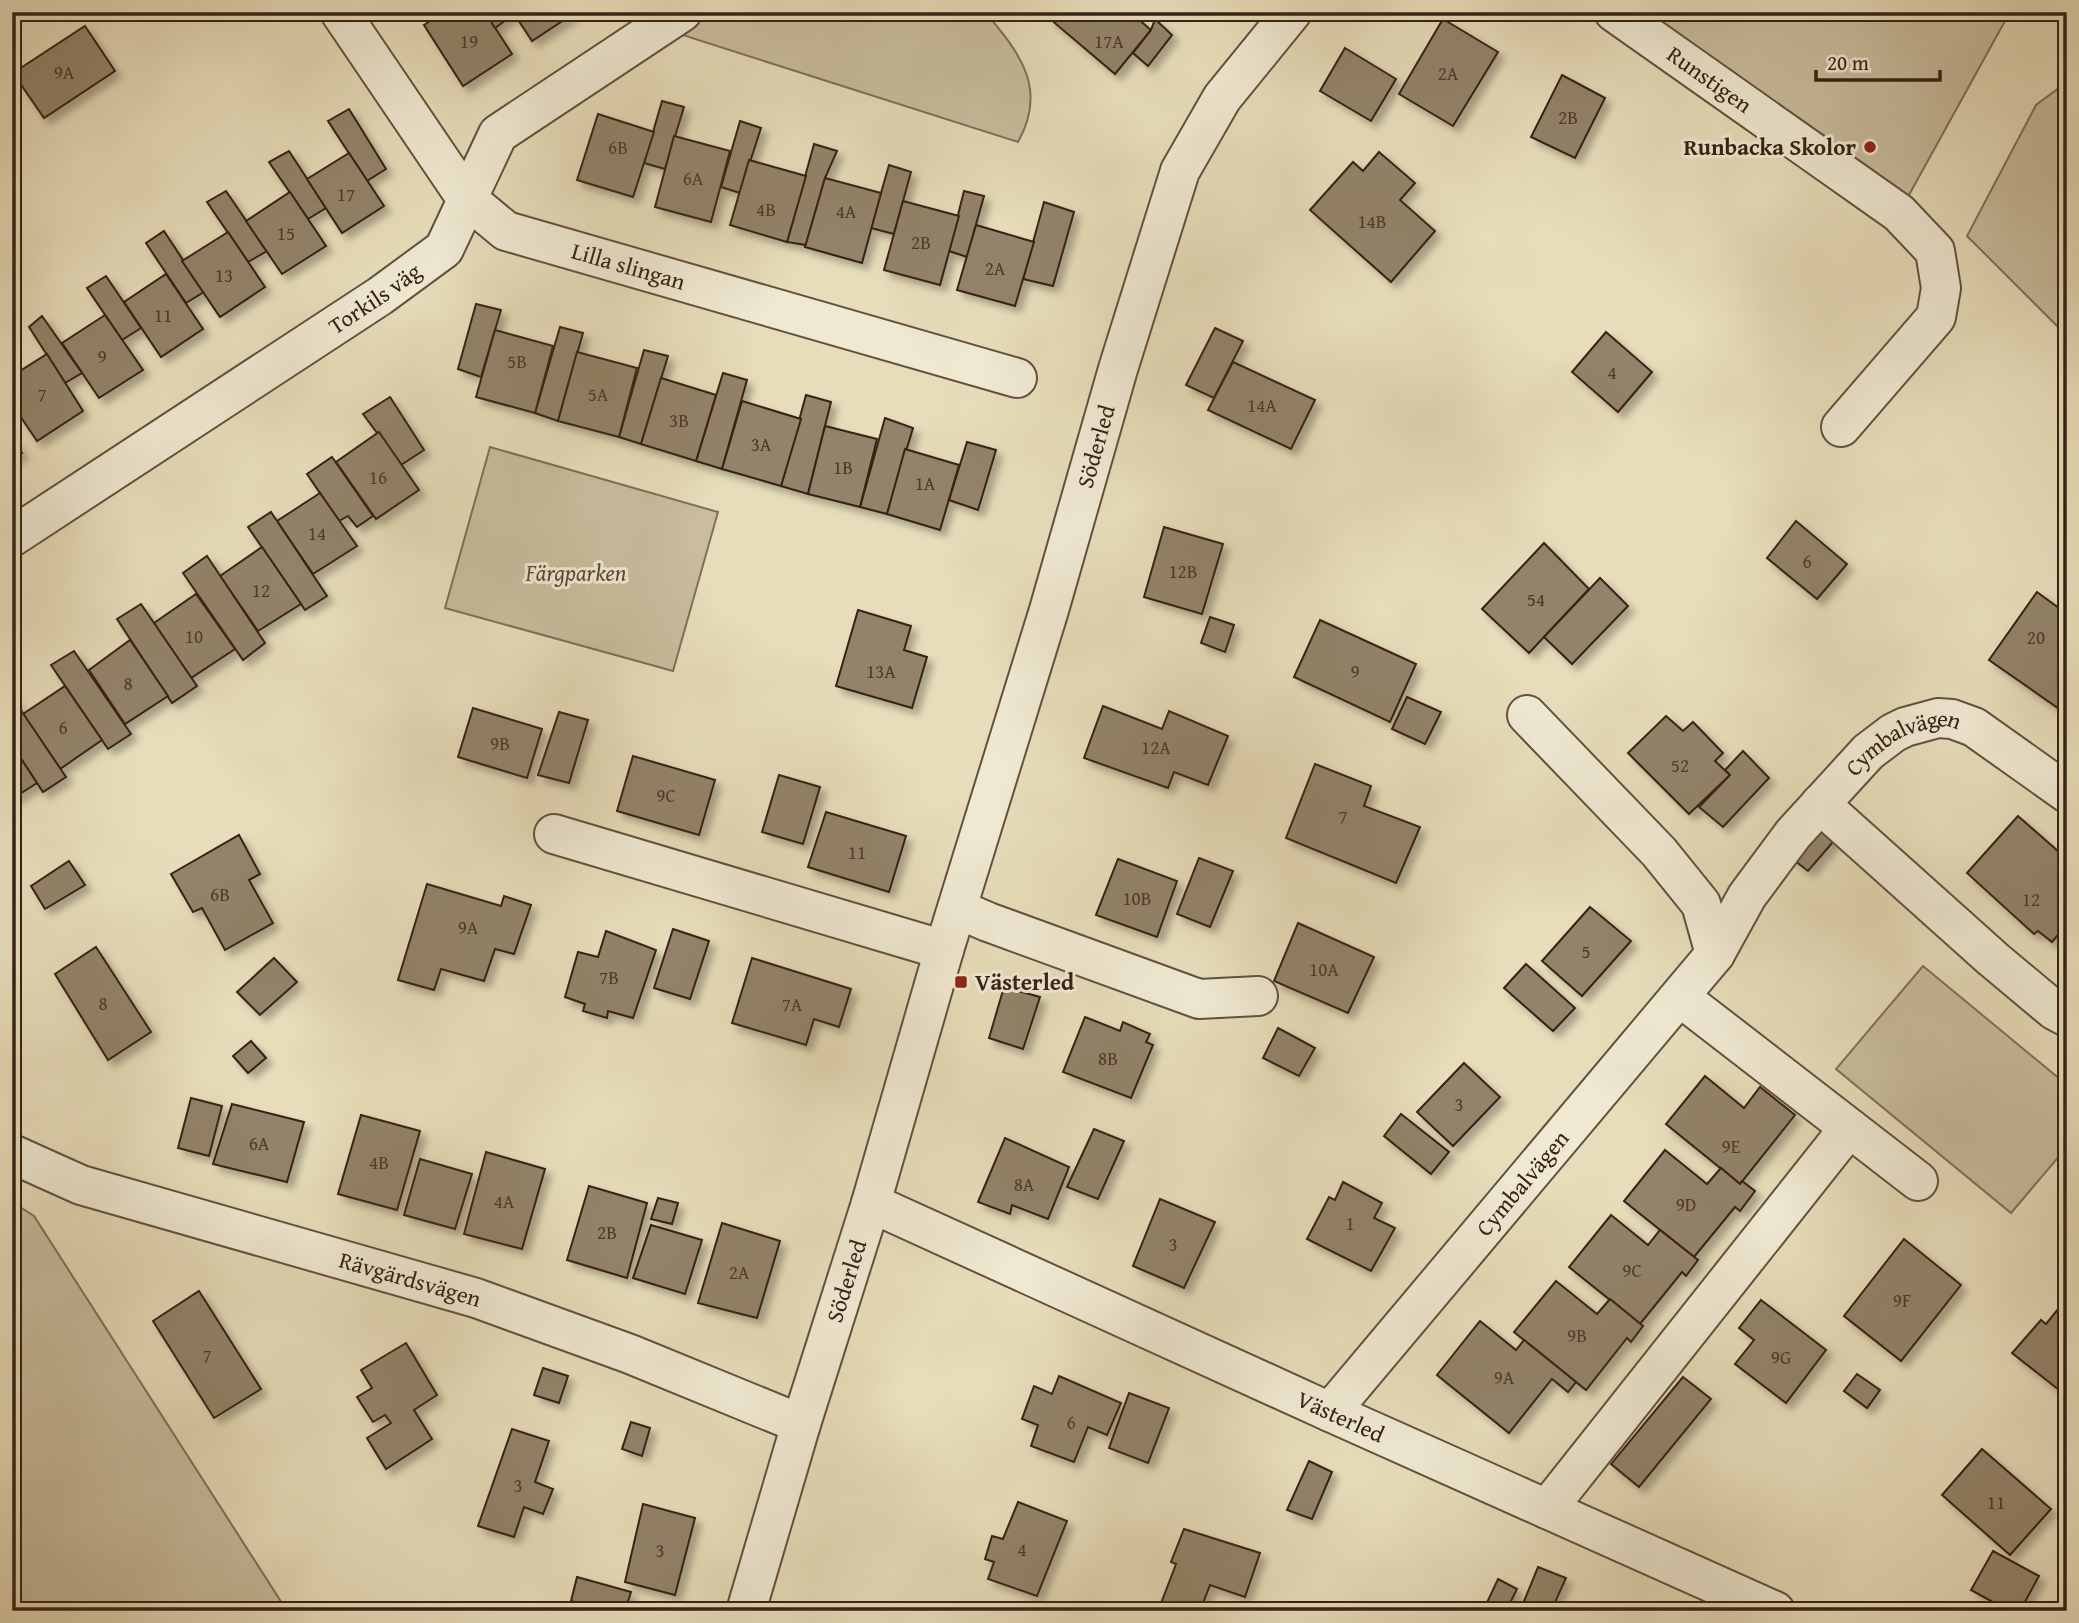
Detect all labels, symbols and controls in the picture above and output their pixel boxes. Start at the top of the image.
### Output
house number: 19 [460,27,478,55]
house number: 17A [1094,27,1124,55]
street label: Runstigen [1661,37,1759,121]
scale bar [1816,38,1941,82]
text: 20 m [1827,47,1869,78]
house number: 9A [54,58,75,86]
house number: 2A [1438,59,1459,87]
house number: 2B [1558,103,1578,131]
place label: Runbacka Skolor [1684,130,1856,163]
house number: 6B [608,133,628,161]
marker: Runbacka Skolor [1862,139,1878,155]
house number: 6A [683,164,704,192]
house number: 17 [337,180,355,208]
house number: 4B [756,195,776,223]
house number: 4A [836,197,857,225]
house number: 14B [1357,207,1387,235]
house number: 15 [277,219,295,247]
house number: 2B [911,228,931,256]
street label: Lilla slingan [568,234,689,298]
street label: Torkils väg [321,254,428,342]
house number: 2A [985,254,1006,282]
house number: 13 [215,261,233,289]
house number: 11 [154,301,172,329]
house number: 9 [97,342,107,370]
house number: 5B [507,347,527,375]
house number: 4 [1607,358,1617,386]
house number: 7 [37,380,47,408]
house number: 5A [588,380,609,408]
house number: 14A [1247,391,1277,419]
street label: Söderled [1068,400,1123,492]
house number: 3B [669,406,689,434]
house number: 3A [751,430,772,458]
house number: 1B [833,453,853,481]
house number: 16 [369,463,387,491]
house number: 1A [915,469,936,497]
house number: 14 [308,519,326,547]
house number: 6 [1802,547,1812,575]
park label: Färgparken [525,556,627,589]
house number: 12B [1168,557,1198,585]
house number: 12 [252,576,270,604]
house number: 54 [1527,585,1545,613]
house number: 10 [185,622,203,650]
house number: 20 [2027,623,2045,651]
house number: 13A [866,657,896,685]
house number: 9 [1350,657,1360,685]
house number: 8 [123,669,133,697]
street label: Cymbalvägen [1837,701,1966,783]
house number: 6 [58,713,68,741]
house number: 9B [490,729,510,757]
house number: 12A [1141,733,1171,761]
house number: 52 [1671,751,1689,779]
house number: 9C [656,781,676,809]
house number: 7 [1338,802,1348,830]
house number: 11 [848,838,866,866]
house number: 6B [210,880,230,908]
house number: 10B [1122,884,1152,912]
house number: 12 [2022,885,2040,913]
house number: 9A [458,913,479,941]
house number: 5 [1581,937,1591,965]
house number: 10A [1309,955,1339,983]
house number: 7B [599,963,619,991]
place label: Västerled [975,965,1075,998]
marker: Västerled [953,974,969,990]
house number: 8 [98,989,108,1017]
house number: 7A [782,990,803,1018]
house number: 8B [1098,1044,1118,1072]
house number: 3 [1454,1090,1464,1118]
street label: Cymbalvägen [1468,1123,1576,1243]
house number: 6A [249,1129,270,1157]
house number: 9E [1722,1132,1741,1160]
house number: 4B [369,1148,389,1176]
house number: 8A [1014,1170,1035,1198]
house number: 4A [494,1187,515,1215]
house number: 9D [1676,1190,1696,1218]
house number: 1 [1345,1209,1355,1237]
house number: 2B [597,1218,617,1246]
house number: 3 [1168,1230,1178,1258]
street label: Söderled [817,1235,875,1326]
street label: Rävgärdsvägen [336,1243,485,1315]
house number: 9C [1622,1256,1642,1284]
house number: 2A [729,1258,750,1286]
house number: 9F [1893,1286,1911,1314]
house number: 9B [1567,1321,1587,1349]
house number: 7 [202,1341,212,1369]
house number: 9G [1771,1343,1791,1371]
house number: 9A [1494,1363,1515,1391]
street label: Västerled [1292,1382,1391,1451]
house number: 6 [1066,1408,1076,1436]
house number: 3 [513,1471,523,1499]
house number: 11 [1987,1488,2005,1516]
house number: 4 [1017,1535,1027,1563]
house number: 3 [655,1536,665,1564]

